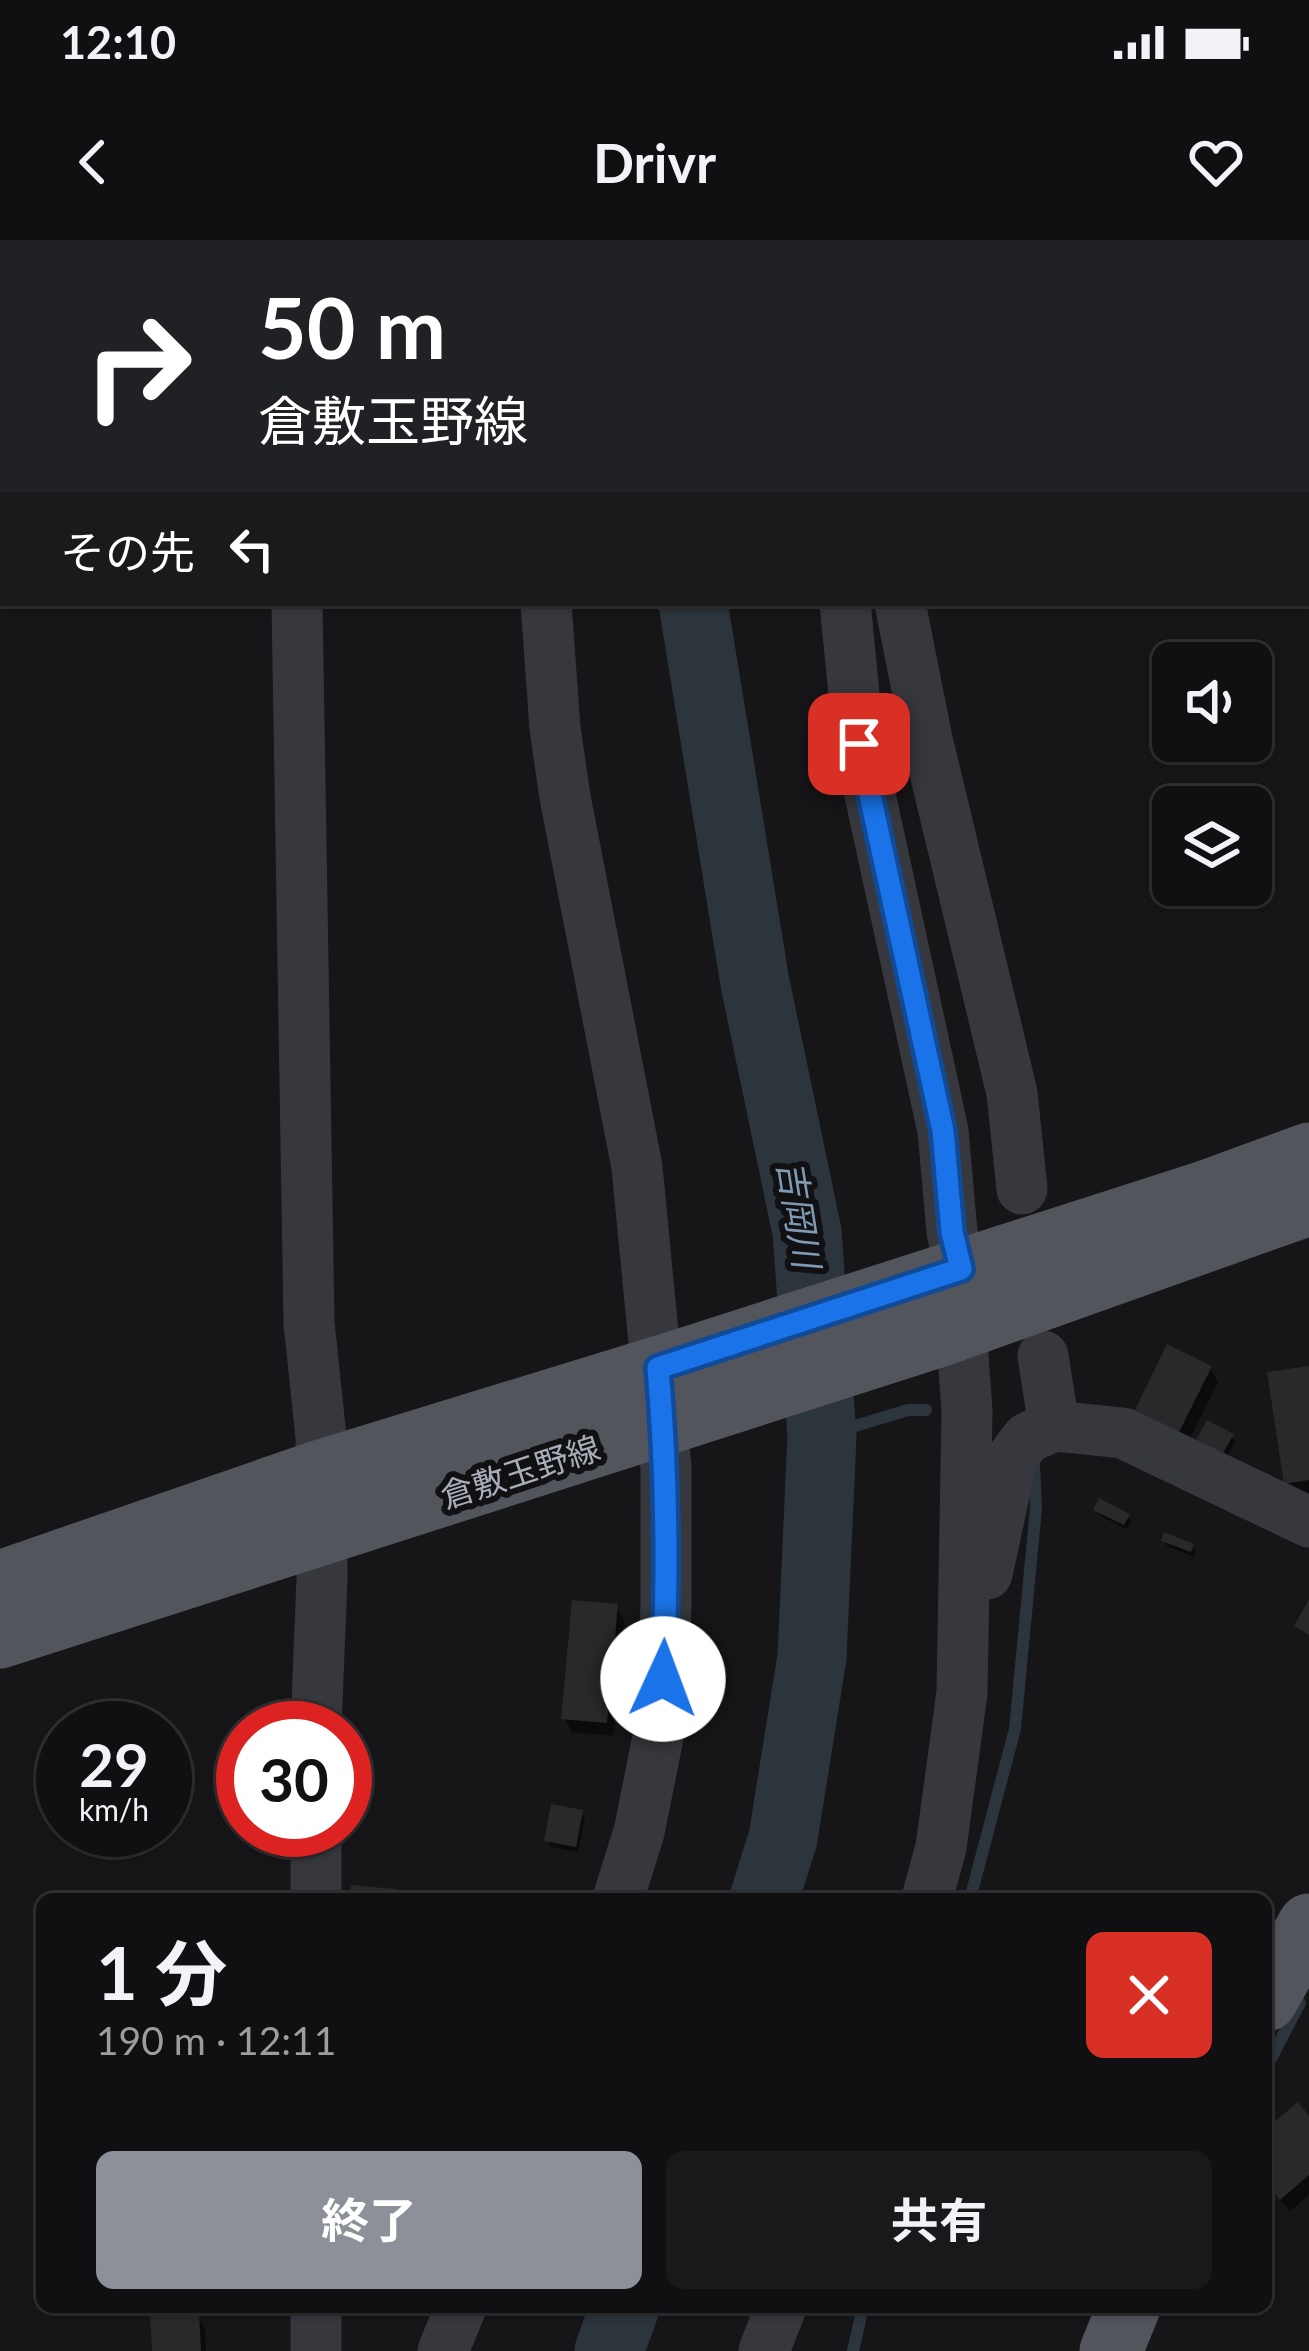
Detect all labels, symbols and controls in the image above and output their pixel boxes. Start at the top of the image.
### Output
text: 12:10 [60,15,176,69]
icon: back [60,129,126,195]
icon: heart [1183,129,1249,195]
text: Drivr [593,130,716,195]
text: 50 m [258,276,446,377]
icon: right [60,288,216,444]
text: 倉敷玉野線 [258,388,528,453]
icon: left [219,516,285,582]
text: その先 [60,525,195,579]
map controls [1152,642,1272,906]
button: sound [1152,642,1272,762]
pin [808,693,910,795]
icon: arrive [826,711,892,777]
button: layers [1152,786,1272,906]
water label: 吉岡川 [770,1157,831,1275]
street label: 倉敷玉野線 [435,1426,605,1516]
position arrow [600,1616,726,1742]
speed limit sign: 30 [216,1701,372,1857]
text: 29 [79,1728,149,1800]
text: km/h [79,1791,149,1827]
text: 1 分 [96,1929,227,2015]
button: close [1086,1932,1212,2058]
text: 190 m · 12:11 [96,2017,336,2063]
button: 終了 [96,2151,642,2289]
button: 共有 [666,2151,1212,2289]

